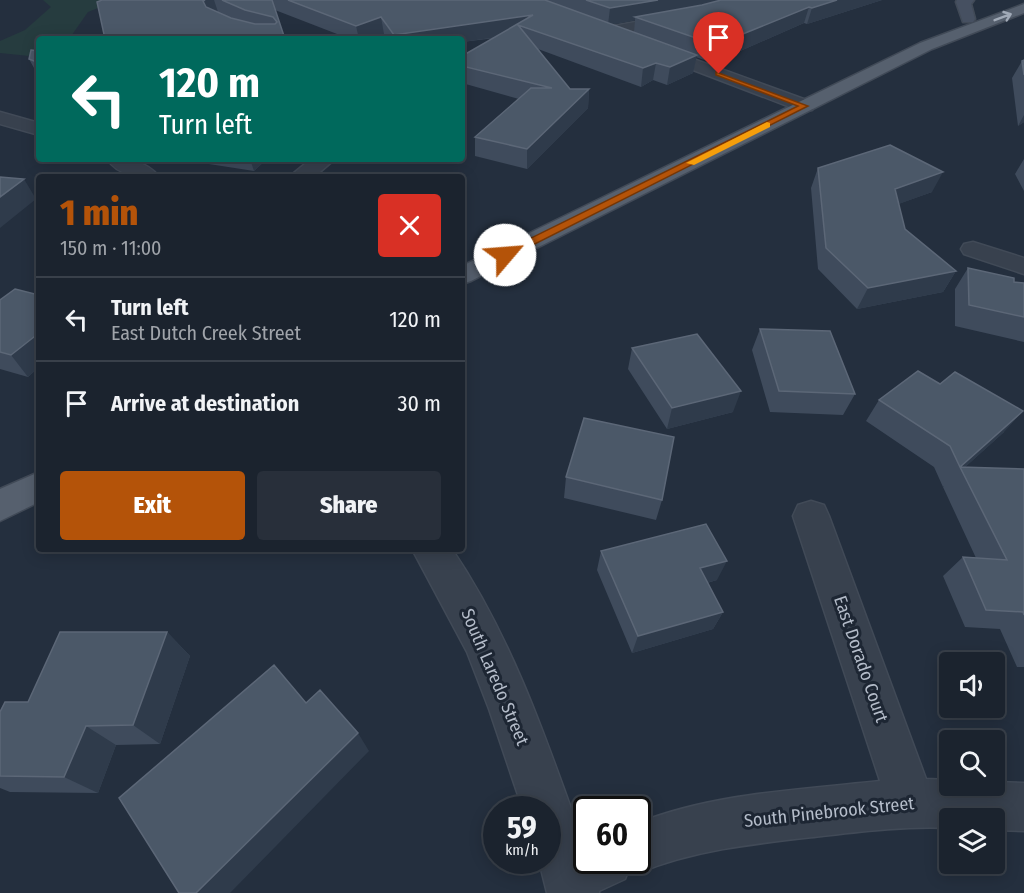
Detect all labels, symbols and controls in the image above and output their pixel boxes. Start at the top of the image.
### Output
one-way arrow [993,11,1011,22]
pin [693,12,744,74]
icon: arrive [702,21,735,54]
text: 120 m [159,58,260,108]
icon: left [60,60,138,138]
text: Turn left [159,109,252,141]
text: 1 min [60,191,138,235]
button: close [378,194,441,257]
position arrow [473,223,537,287]
text: 150 m · 11:00 [60,236,162,260]
text: Turn left [111,294,189,321]
icon: left [60,303,93,336]
text: 120 m [389,306,441,333]
text: East Dutch Creek Street [111,321,301,345]
icon: arrive [60,387,93,420]
text: Arrive at destination [111,390,299,417]
text: 30 m [398,390,441,417]
button: Exit [60,471,245,540]
button: Share [257,471,441,540]
street label: East Dorado Court [829,593,893,725]
street label: South Laredo Street [456,605,534,749]
map controls [939,652,1005,874]
button: sound [939,652,1005,718]
button: search [939,730,1005,796]
street label: South Pinebrook Street [743,792,915,832]
speed limit sign: 60 [573,796,651,874]
button: layers [939,808,1005,874]
text: 59 [507,810,537,846]
text: km/h [505,841,539,859]

